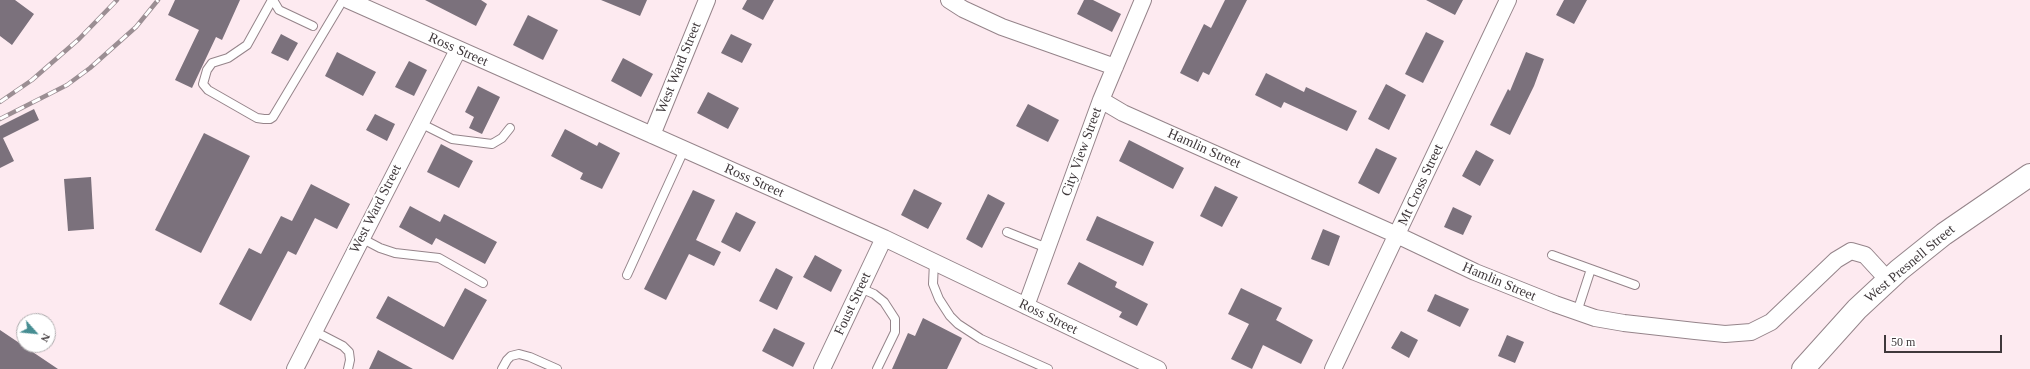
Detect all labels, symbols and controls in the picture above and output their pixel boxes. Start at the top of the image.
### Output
street label: West Ward Street [653,20,705,116]
street label: Ross Street [426,29,490,71]
street label: City View Street [1058,105,1106,199]
street label: Hamlin Street [1165,125,1243,173]
street label: Mt Cross Street [1395,142,1447,228]
street label: Ross Street [722,160,786,202]
street label: West Ward Street [346,162,406,256]
street label: West Presnell Street [1862,221,1958,307]
street label: Hamlin Street [1460,259,1538,305]
street label: Foust Street [831,270,875,338]
street label: Ross Street [1016,296,1080,338]
north arrow [16,313,56,353]
scale bar [1886,327,2004,353]
text: N [39,332,53,344]
text: 50 m [1891,335,1915,349]

